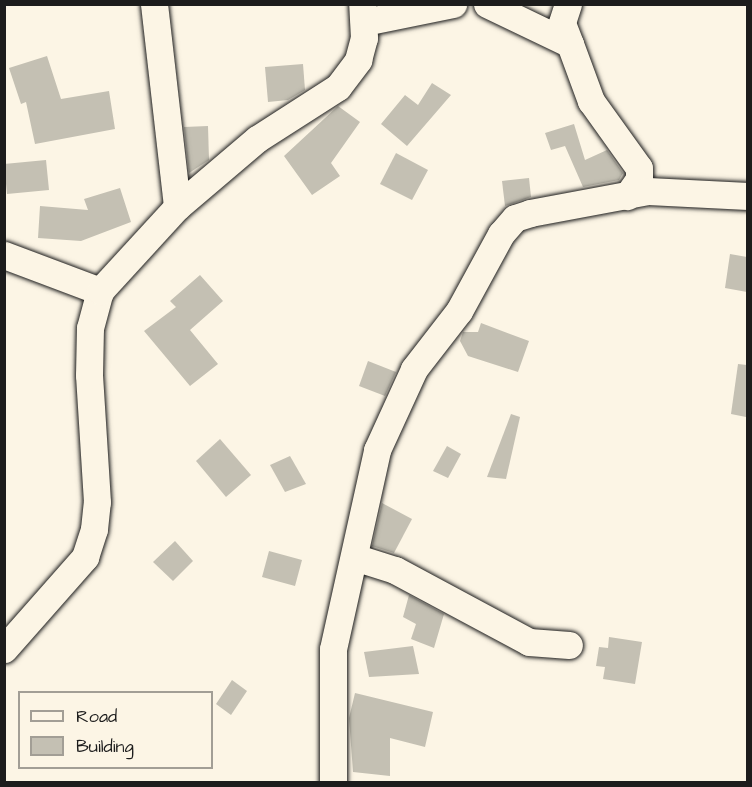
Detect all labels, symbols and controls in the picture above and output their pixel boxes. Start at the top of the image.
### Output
legend [18,691,213,769]
text: Road [76,704,117,729]
text: Building [76,734,134,759]

